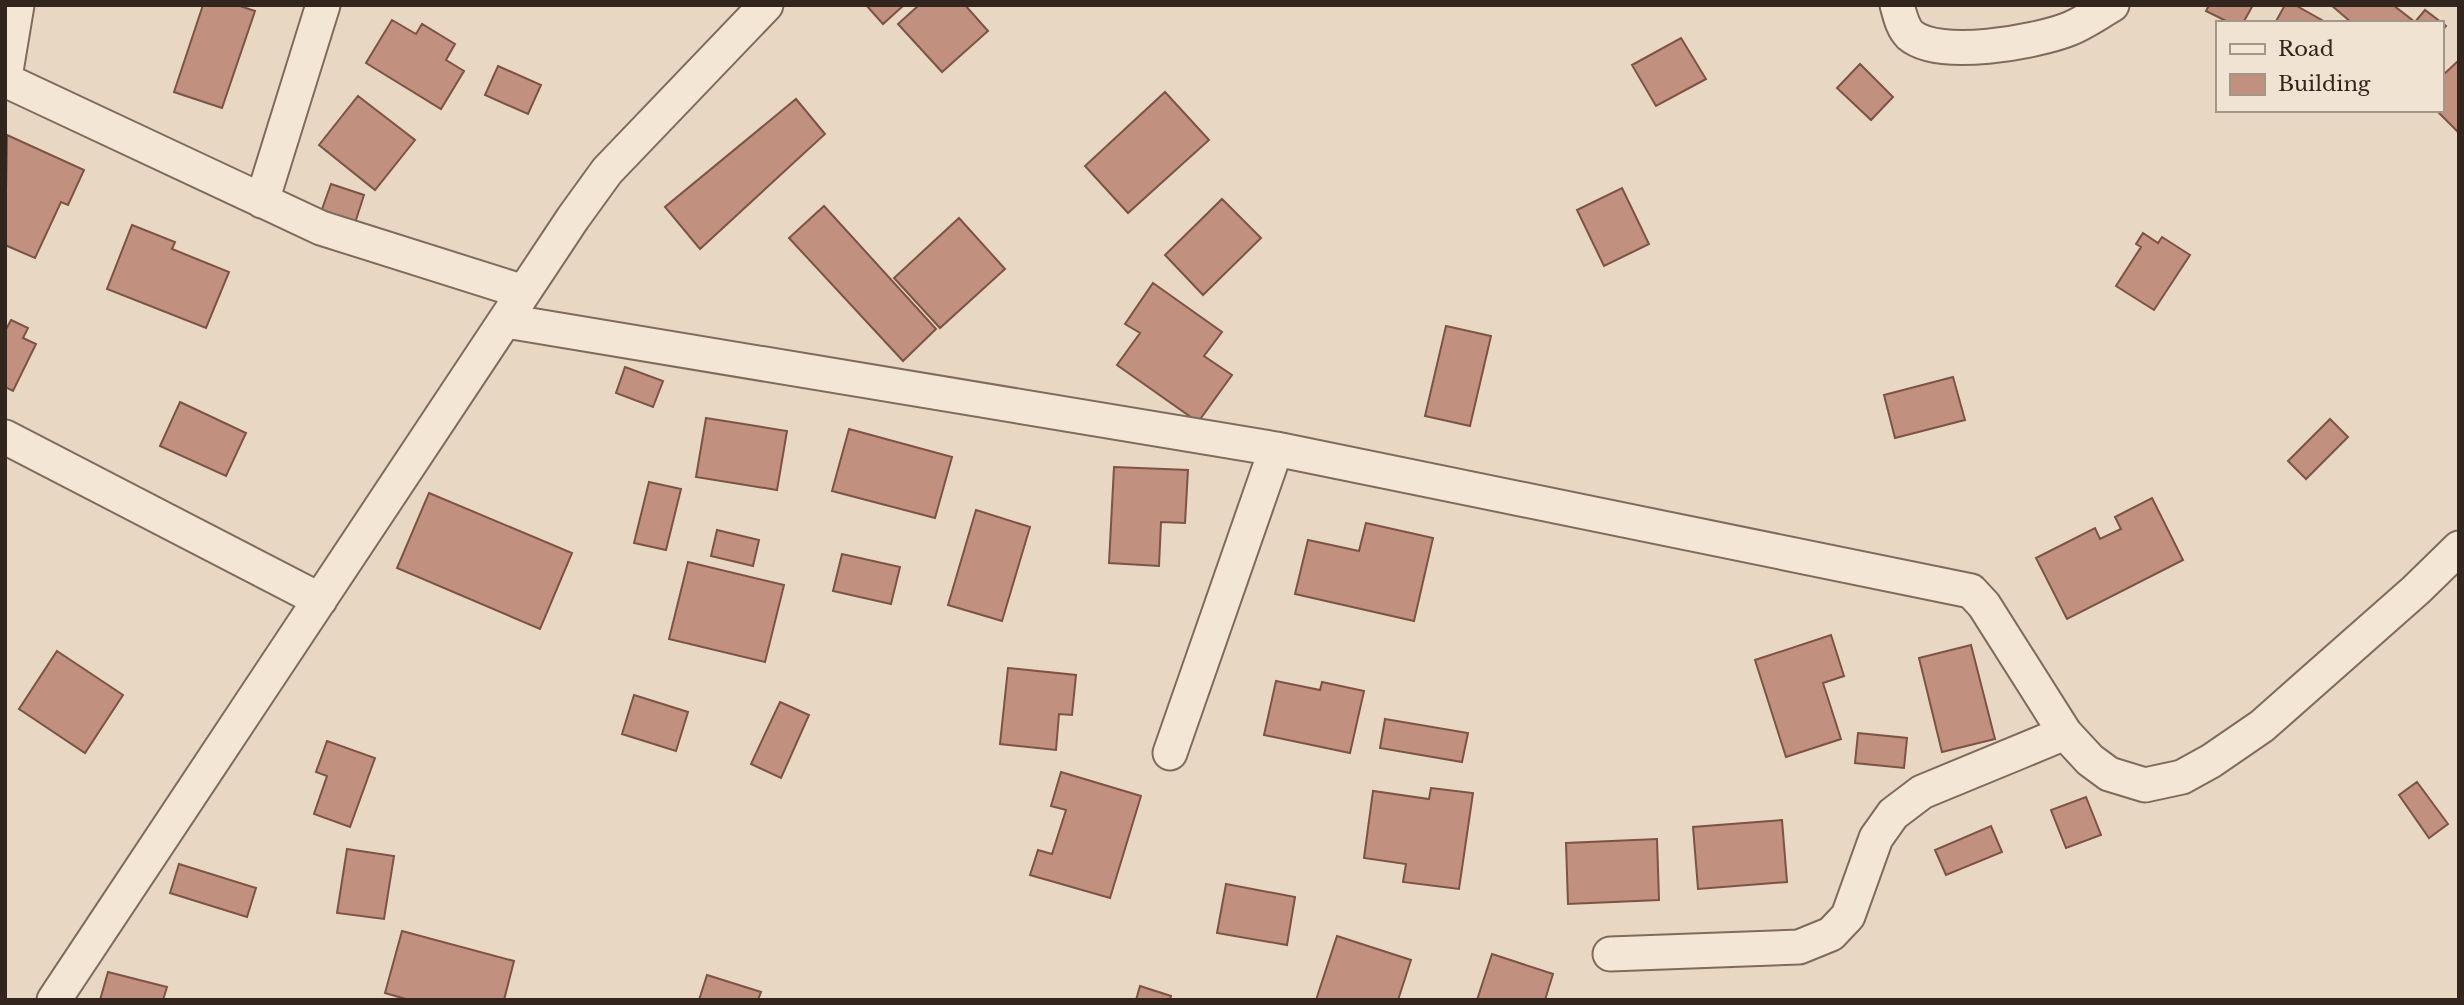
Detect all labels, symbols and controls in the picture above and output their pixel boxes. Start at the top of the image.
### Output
legend [2216,21,2443,112]
text: Road [2278,36,2334,62]
text: Building [2278,71,2371,97]

